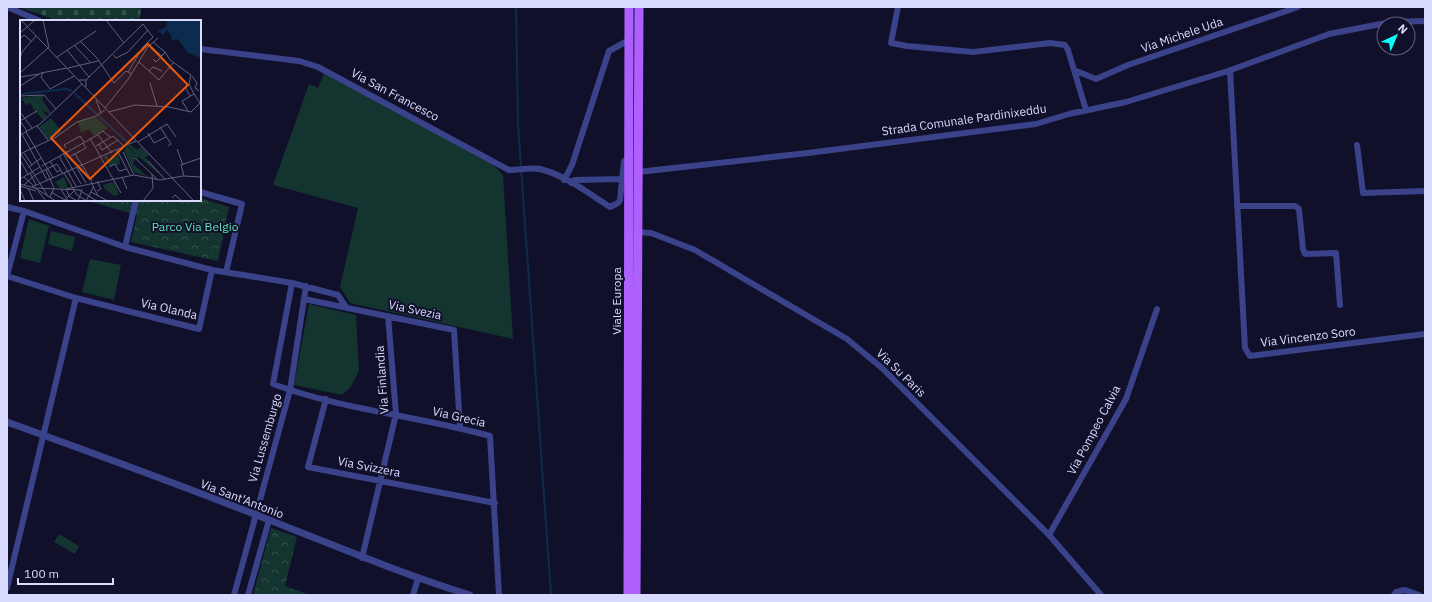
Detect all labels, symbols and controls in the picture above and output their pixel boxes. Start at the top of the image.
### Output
street label: Via Michele Uda [1139,13,1225,56]
north arrow [1376,16,1416,56]
inset map [20,20,201,201]
text: N [1395,21,1411,37]
street label: Via San Francesco [349,65,442,124]
street label: Strada Comunale Pardinixeddu [880,100,1047,139]
park label: Parco Via Belgio [152,219,239,234]
street label: Viale Europa [609,267,624,335]
street label: Via Olanda [139,295,200,322]
street label: Via Svezia [387,297,444,323]
street label: Via Vincenzo Soro [1259,323,1357,350]
street label: Via Finlandia [372,345,391,415]
street label: Via Su Paris [873,345,929,400]
street label: Via Pompeo Calvia [1064,382,1124,477]
street label: Via Lussemburgo [245,391,284,484]
street label: Via Grecia [431,403,488,430]
street label: Via Svizzera [336,453,402,480]
street label: Via Sant'Antonio [198,476,286,521]
scale bar [18,560,113,586]
text: 100 m [24,566,59,581]

